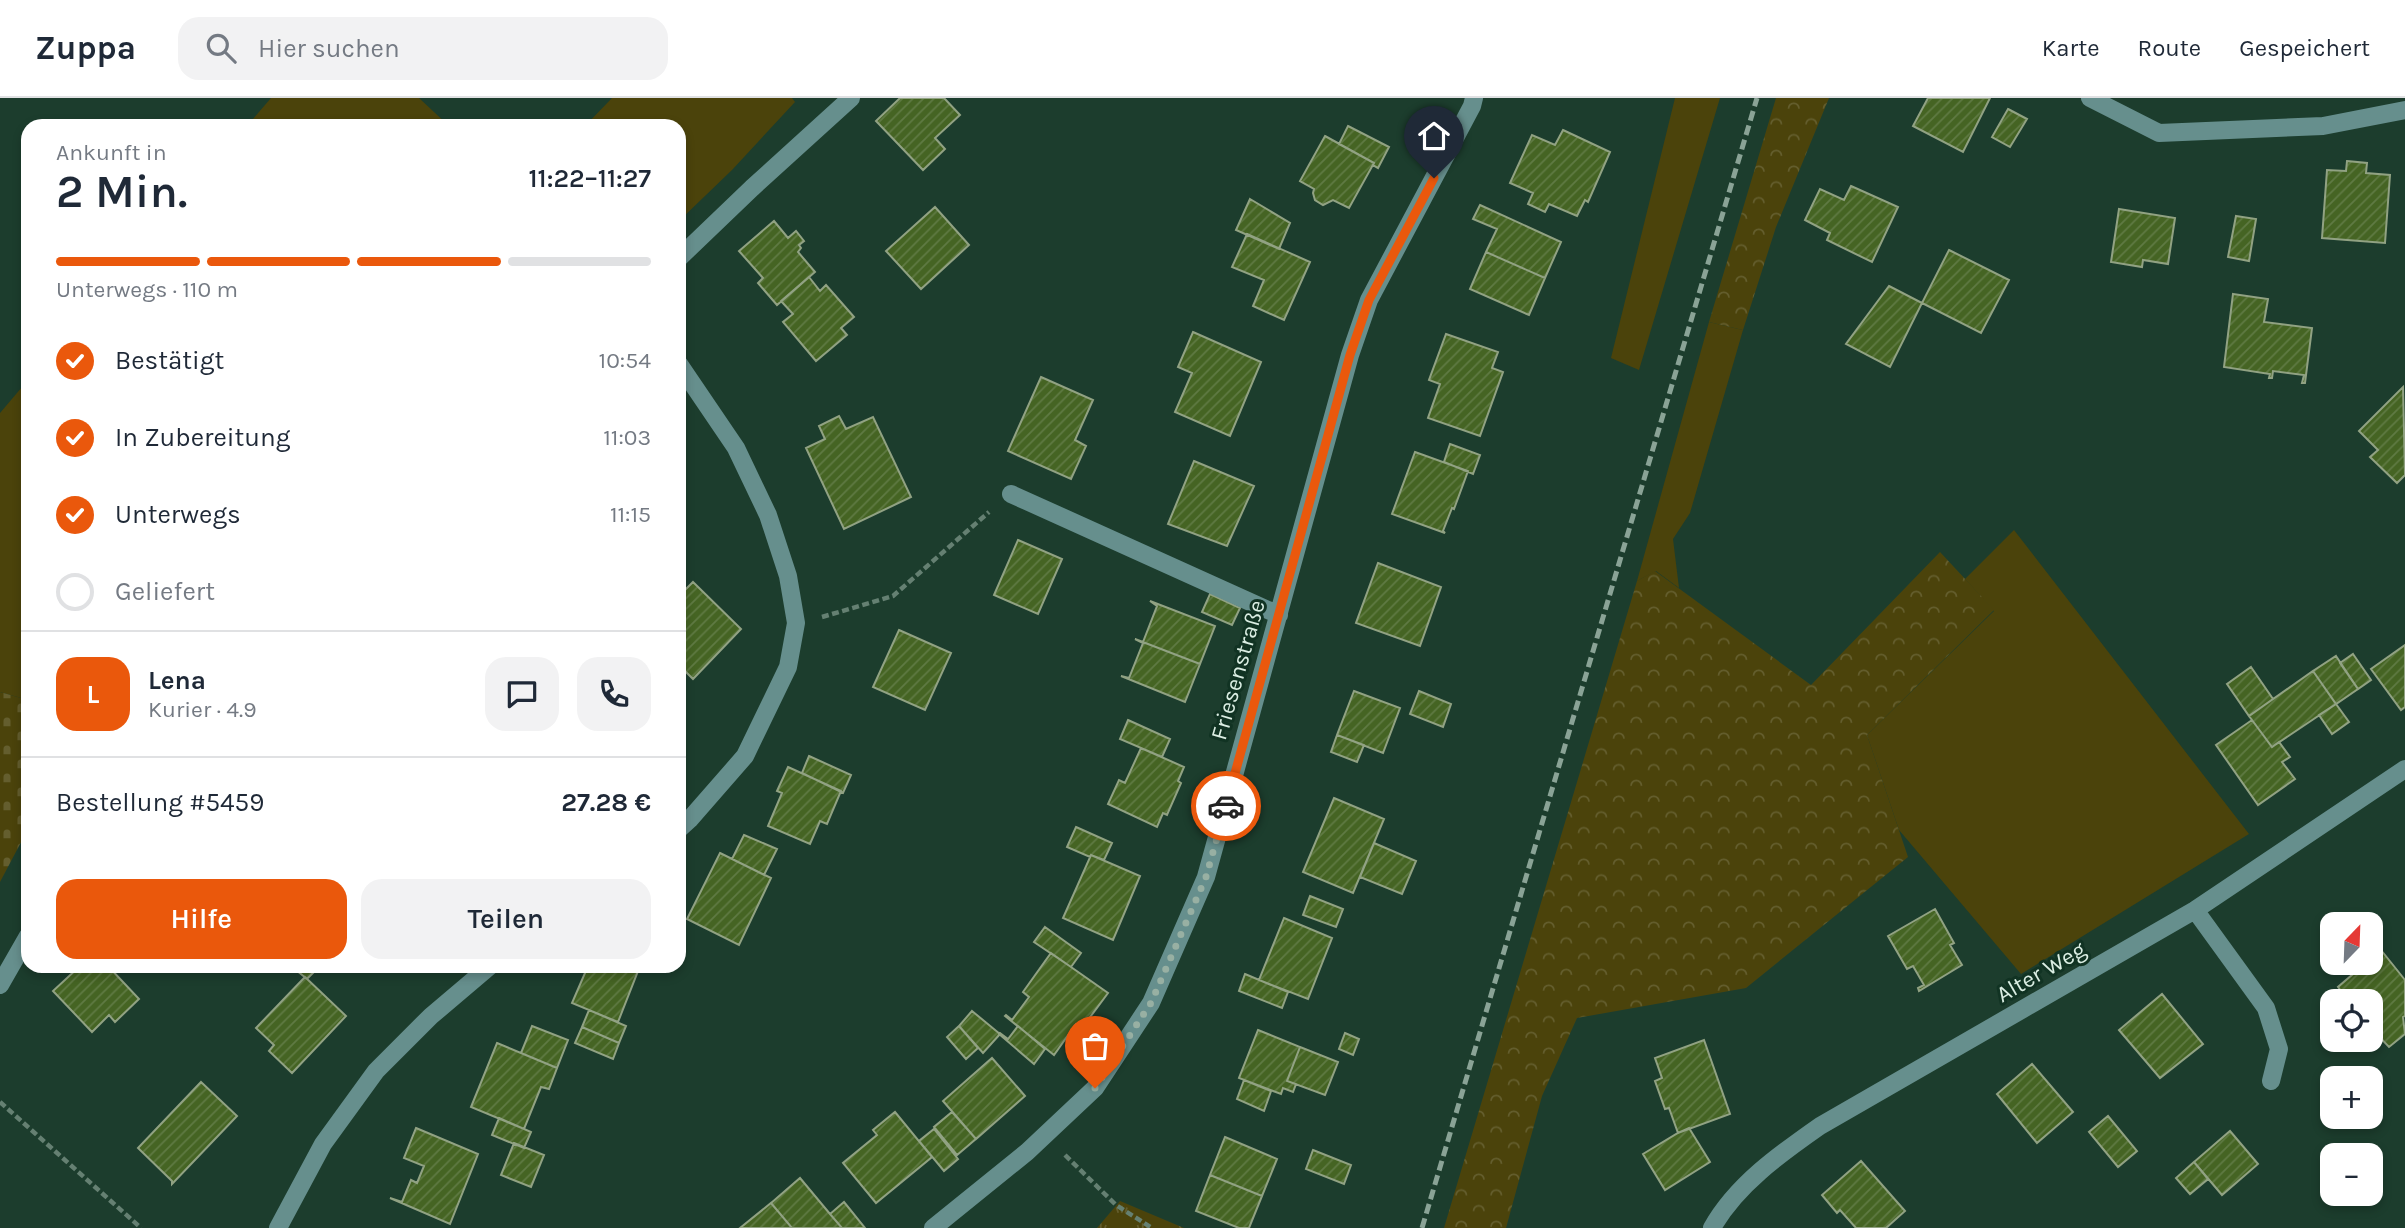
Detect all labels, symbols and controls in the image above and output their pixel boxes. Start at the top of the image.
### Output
search box [178,17,668,80]
text: Zuppa [35,29,136,67]
icon: search [202,29,240,67]
text: Hier suchen [258,33,400,64]
text: Karte [2042,34,2100,62]
text: Route [2138,34,2201,62]
text: Gespeichert [2239,34,2370,62]
pin [1404,106,1464,178]
icon: home [1415,117,1453,155]
text: Ankunft in [56,139,167,166]
text: 11:22–11:27 [529,163,651,194]
text: 2 Min. [56,165,187,219]
text: Unterwegs · 110 m [56,276,238,303]
icon: check [56,342,94,380]
text: Bestätigt [115,345,224,376]
text: 10:54 [599,347,651,374]
icon: check [56,419,94,457]
text: In Zubereitung [115,422,290,453]
text: 11:03 [603,424,651,451]
icon: check [56,496,94,534]
text: Unterwegs [115,499,241,530]
text: 11:15 [610,501,651,528]
text: Geliefert [115,576,215,607]
street label: Friesenstraße [1205,597,1271,743]
button: chat [485,657,559,731]
button: phone [577,657,651,731]
text: Lena [148,665,206,696]
text: L [87,679,99,710]
text: Kurier · 4.9 [148,696,257,723]
courier [1191,771,1261,841]
text: Bestellung #5459 [56,787,264,818]
text: 27.28 € [561,787,651,818]
icon: car [1207,787,1245,825]
button: Hilfe [56,879,347,959]
button: Teilen [361,879,651,959]
north arrow [2320,912,2384,975]
map controls [2320,912,2383,1206]
street label: Alter Weg [1992,936,2090,1008]
button: locate [2320,989,2383,1052]
pin [1065,1016,1125,1088]
icon: bag [1076,1027,1114,1065]
button: + [2320,1066,2383,1129]
button: − [2320,1143,2383,1206]

